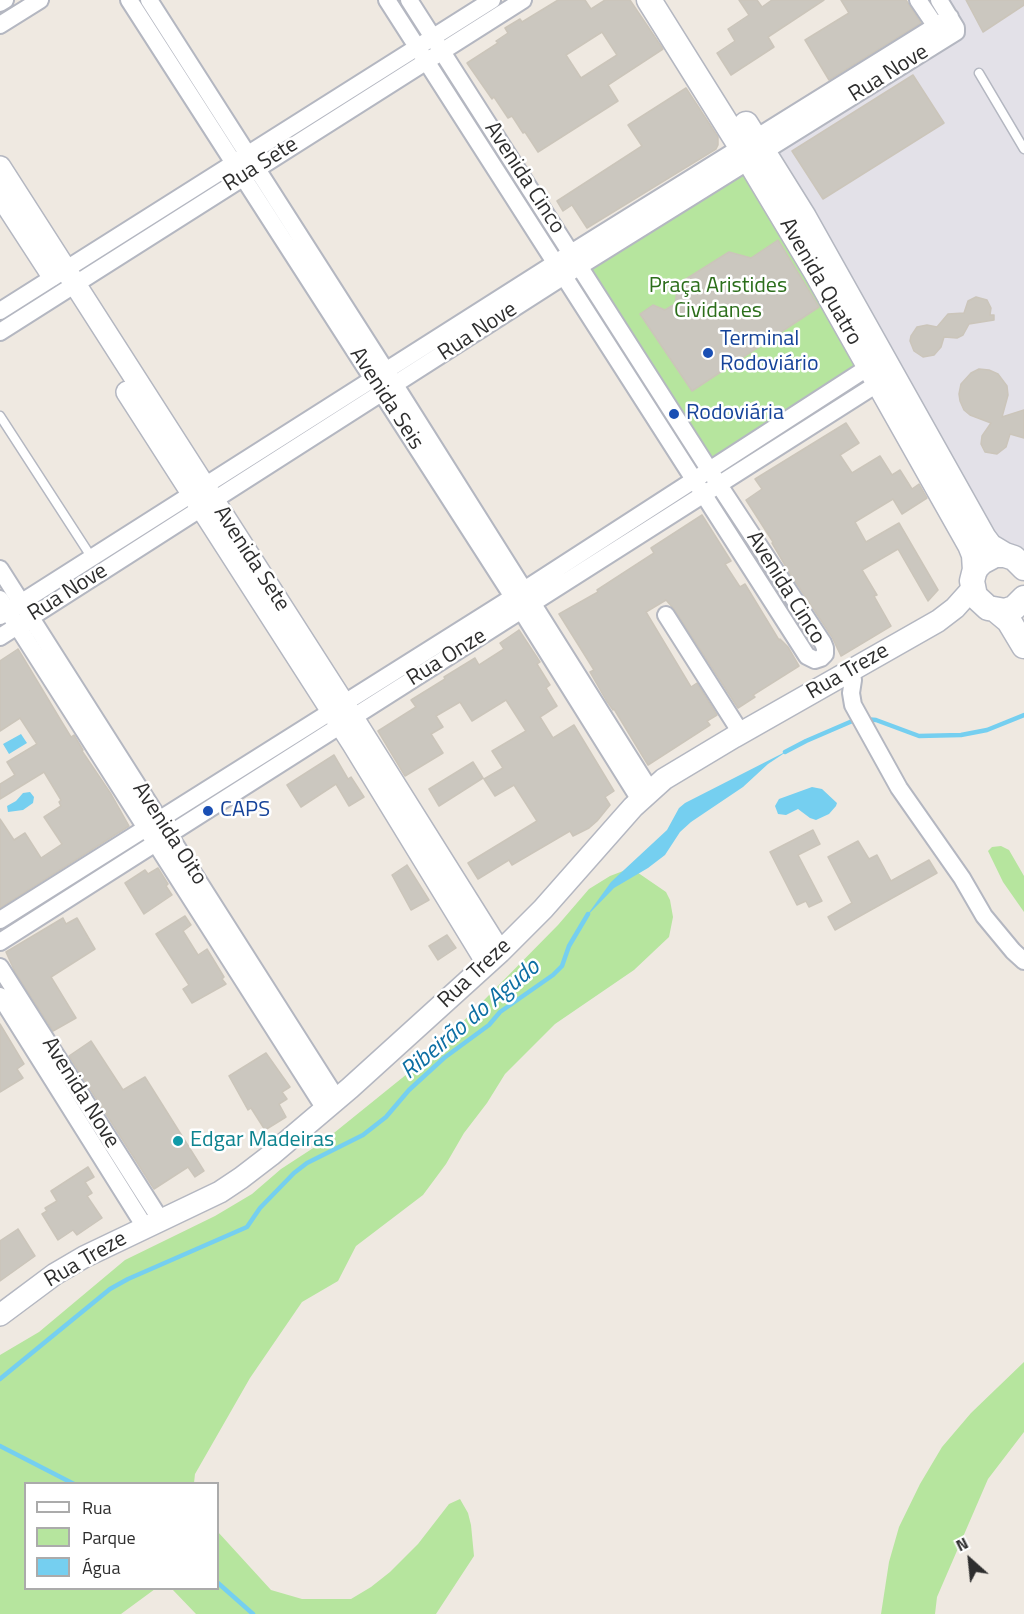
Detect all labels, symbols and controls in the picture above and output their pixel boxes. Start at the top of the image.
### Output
street label: Rua Nove [844,39,934,109]
street label: Avenida Cinco [478,117,570,239]
street label: Rua Sete [219,132,303,198]
street label: Avenida Quatro [773,214,867,350]
park label: Praça Aristides Cividanes [649,274,787,326]
street label: Rua Nove [434,297,522,367]
place label: Terminal Rodoviário [720,327,818,378]
street label: Avenida Seis [343,343,429,455]
marker: Terminal Rodoviário [701,346,715,360]
place label: Rodoviária [686,401,784,427]
marker: Rodoviária [667,407,681,421]
street label: Avenida Sete [207,501,295,617]
street label: Avenida Cinco [740,527,830,649]
street label: Rua Nove [23,558,113,628]
street label: Rua Onze [403,623,491,693]
street label: Rua Treze [802,638,894,706]
street label: Avenida Oito [126,778,212,890]
place label: CAPS [220,798,270,824]
marker: CAPS [201,804,215,818]
street label: Rua Treze [433,934,517,1014]
water label: Ribeirão do Agudo [396,954,546,1086]
street label: Avenida Nove [35,1033,125,1153]
place label: Edgar Madeiras [190,1128,334,1154]
marker: Edgar Madeiras [171,1134,185,1148]
street label: Rua Treze [40,1226,132,1294]
legend [24,1482,219,1590]
text: Rua [82,1494,112,1521]
text: Parque [82,1524,136,1551]
north arrow [940,1530,1000,1590]
text: N [951,1531,972,1557]
text: Água [82,1554,120,1581]

